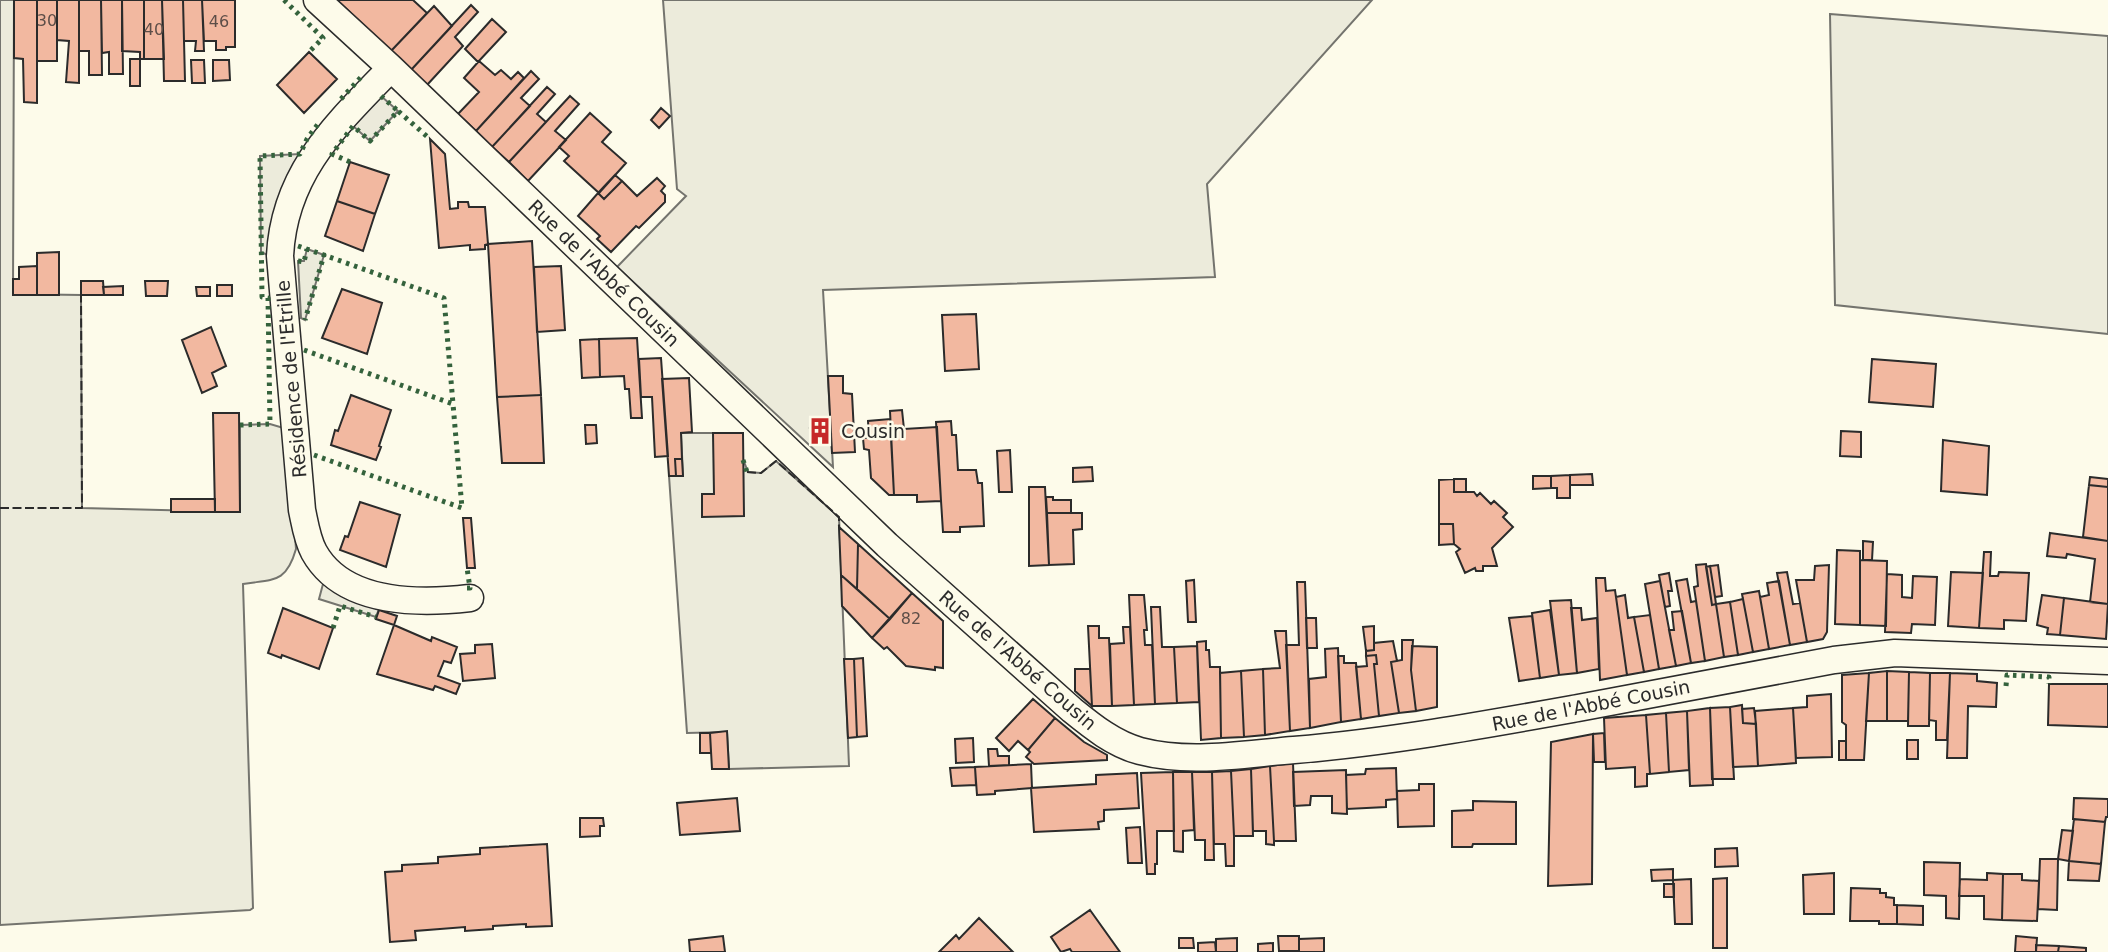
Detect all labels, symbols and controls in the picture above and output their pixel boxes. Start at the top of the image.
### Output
house number: 30 [37,11,57,30]
house number: 46 [209,12,229,31]
house number: 40 [144,20,164,39]
street label: Rue de l'Abbé Cousin [524,195,684,351]
street label: Résidence de l'Etrille [271,279,311,479]
building icon: Cousin [805,416,835,446]
place label: Cousin [841,420,905,442]
street label: Rue de l'Abbé Cousin [935,586,1101,734]
house number: 82 [901,609,921,628]
street label: Rue de l'Abbé Cousin [1490,675,1692,735]

